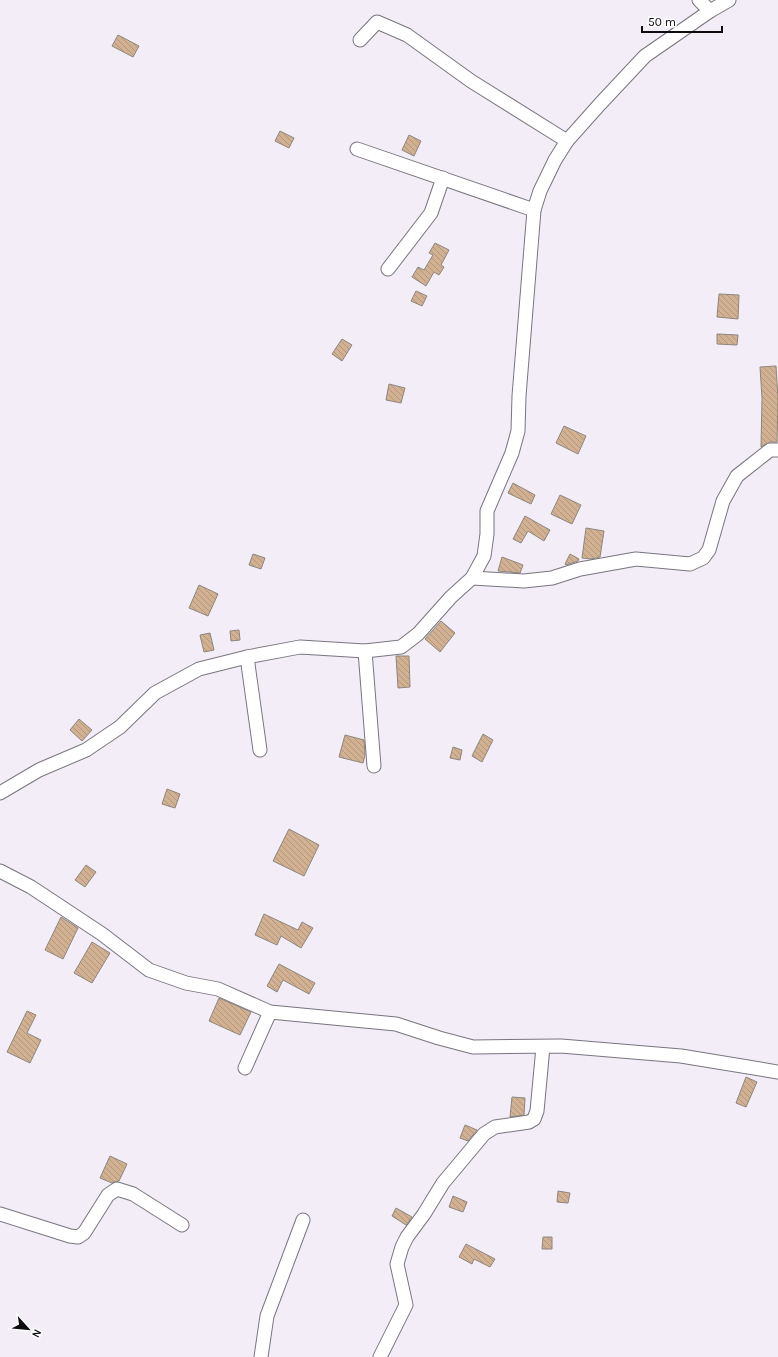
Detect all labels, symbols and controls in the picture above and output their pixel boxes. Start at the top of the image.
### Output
scale bar [642,8,722,34]
text: 50 m [648,15,676,29]
north arrow [8,1309,48,1349]
text: N [29,1327,44,1340]

